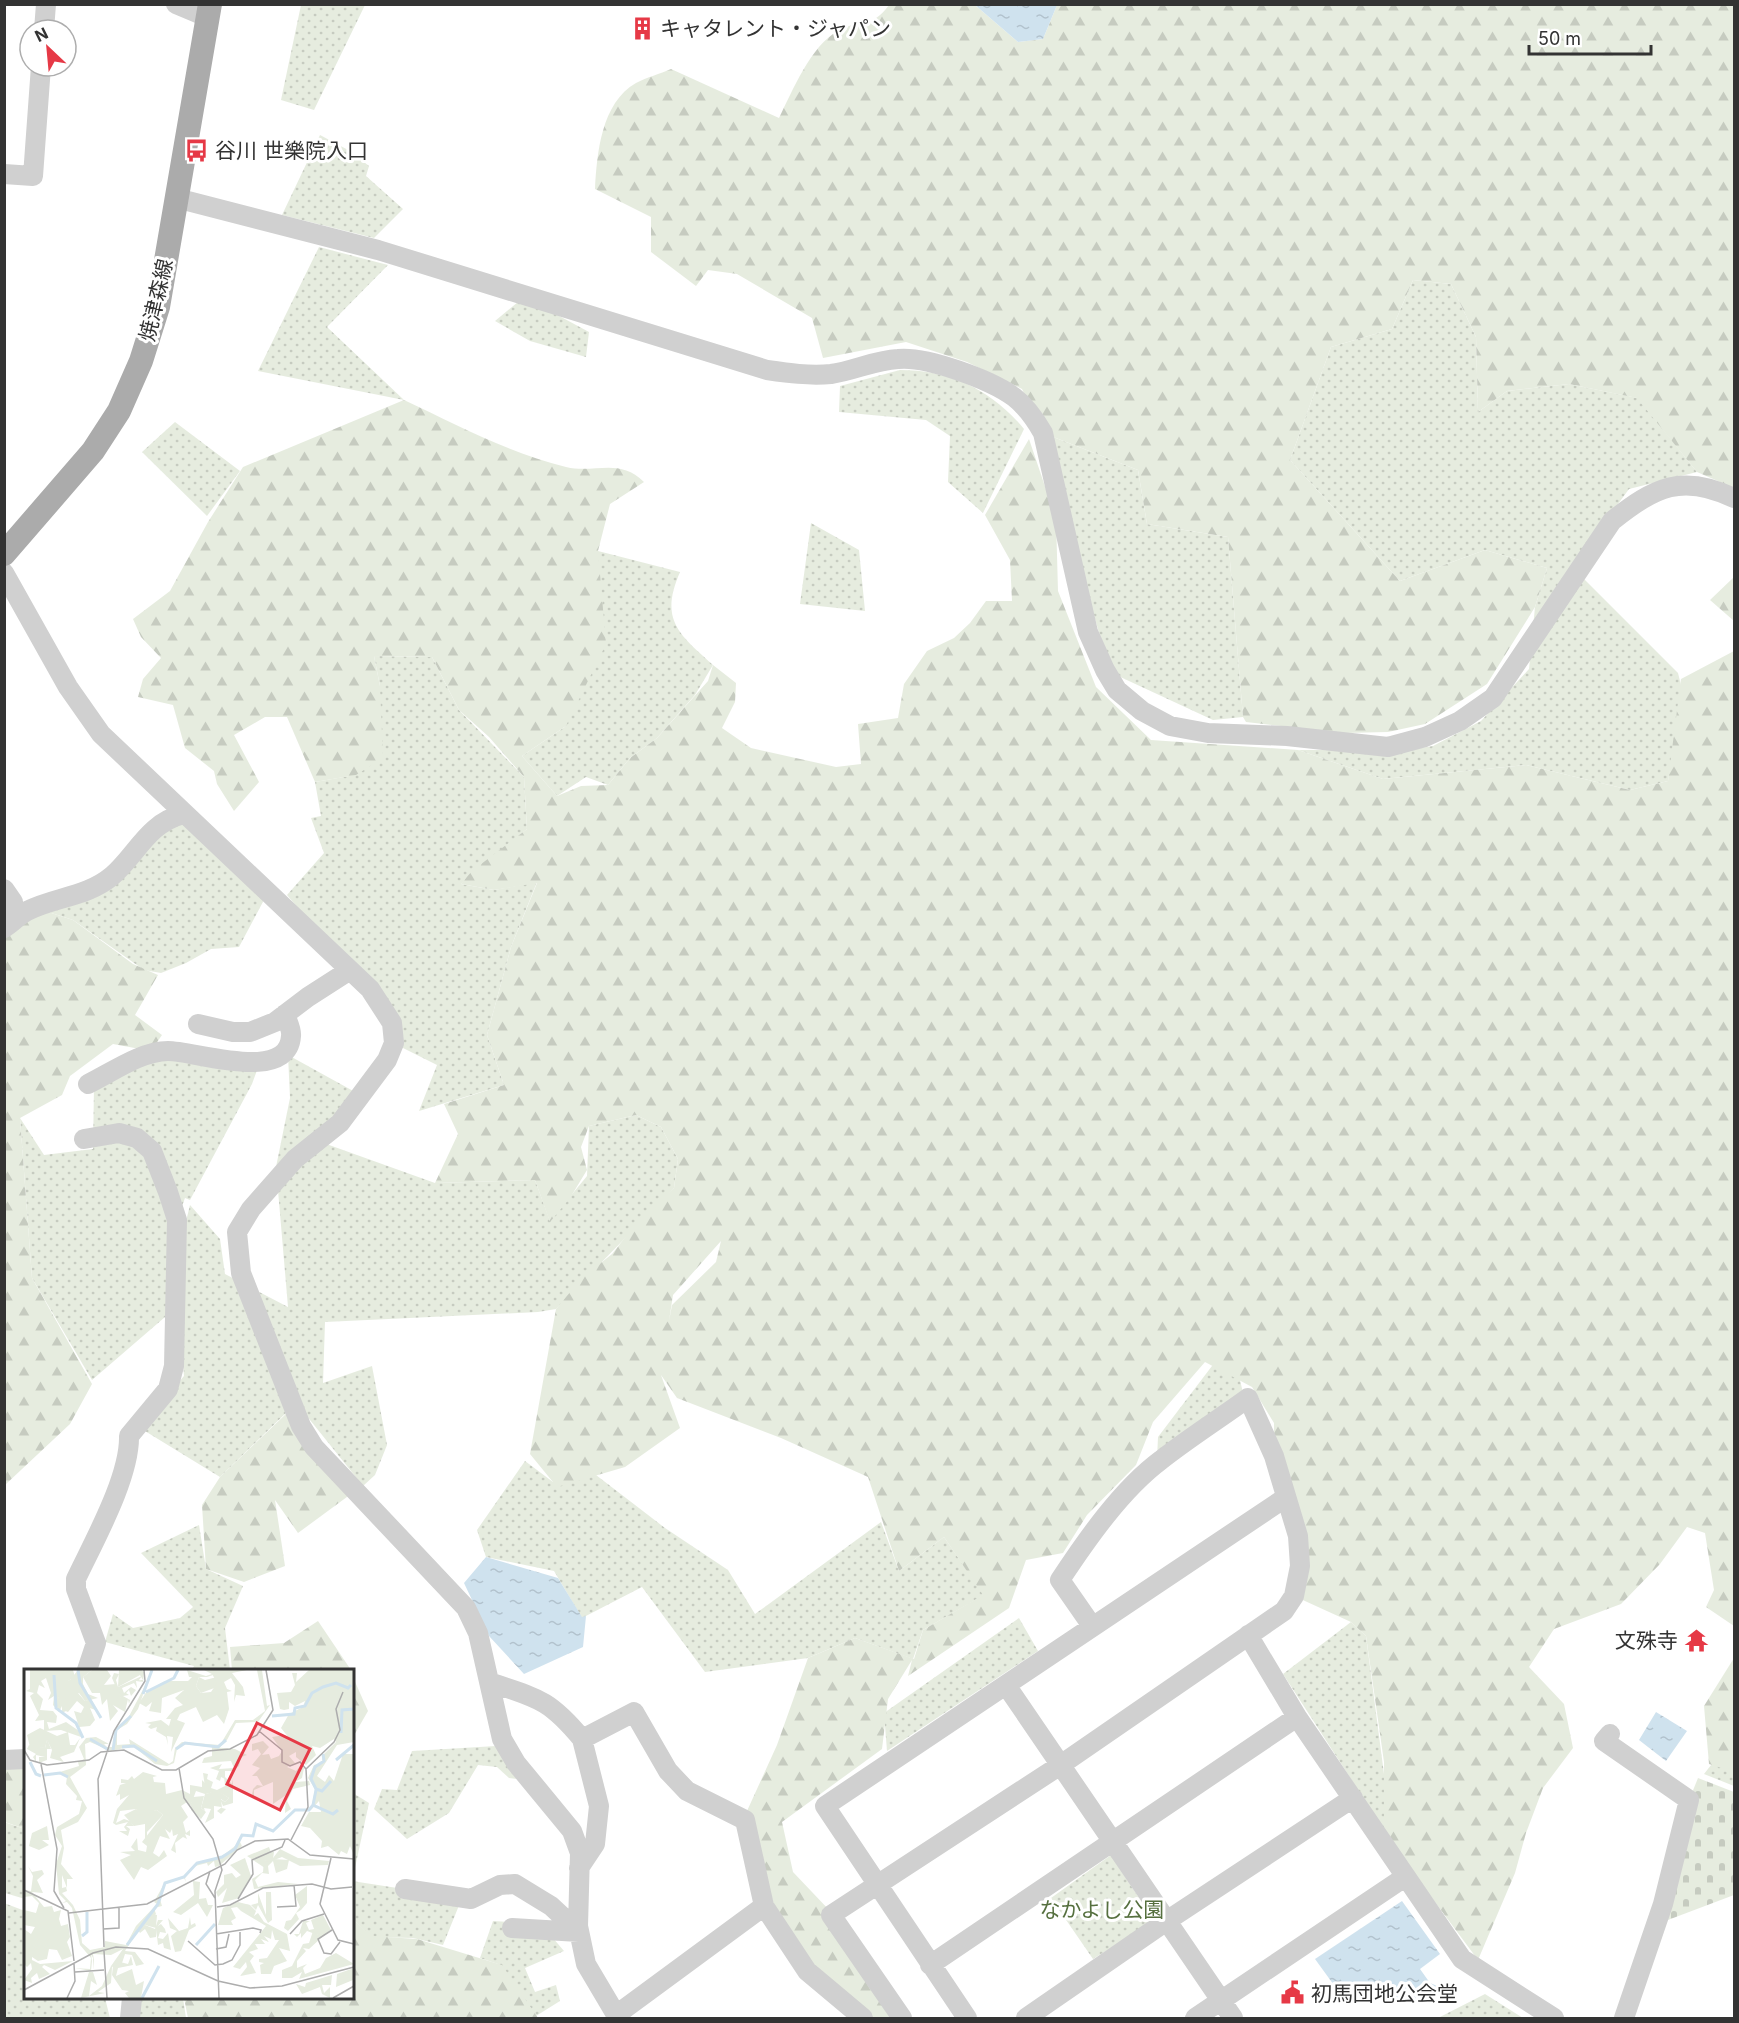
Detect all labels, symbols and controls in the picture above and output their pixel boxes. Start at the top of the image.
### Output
building icon: キャタレント・ジャパン [629,15,655,41]
place label: キャタレント・ジャパン [660,16,891,41]
north arrow [18,18,78,78]
scale bar [1529,18,1650,56]
text: N [32,23,51,46]
text: 50 m [1538,28,1581,49]
bus stop icon: 谷川 世樂院入口 [184,137,210,163]
place label: 谷川 世樂院入口 [215,138,368,163]
street label: 焼津森線 [134,256,178,344]
temple icon: 文殊寺 [1683,1627,1709,1653]
place label: 文殊寺 [1615,1628,1678,1653]
inset map [24,1669,354,1999]
park label: なかよし公園 [1040,1897,1164,1922]
public building icon: 初馬団地公会堂 [1280,1980,1306,2006]
place label: 初馬団地公会堂 [1311,1981,1458,2006]

